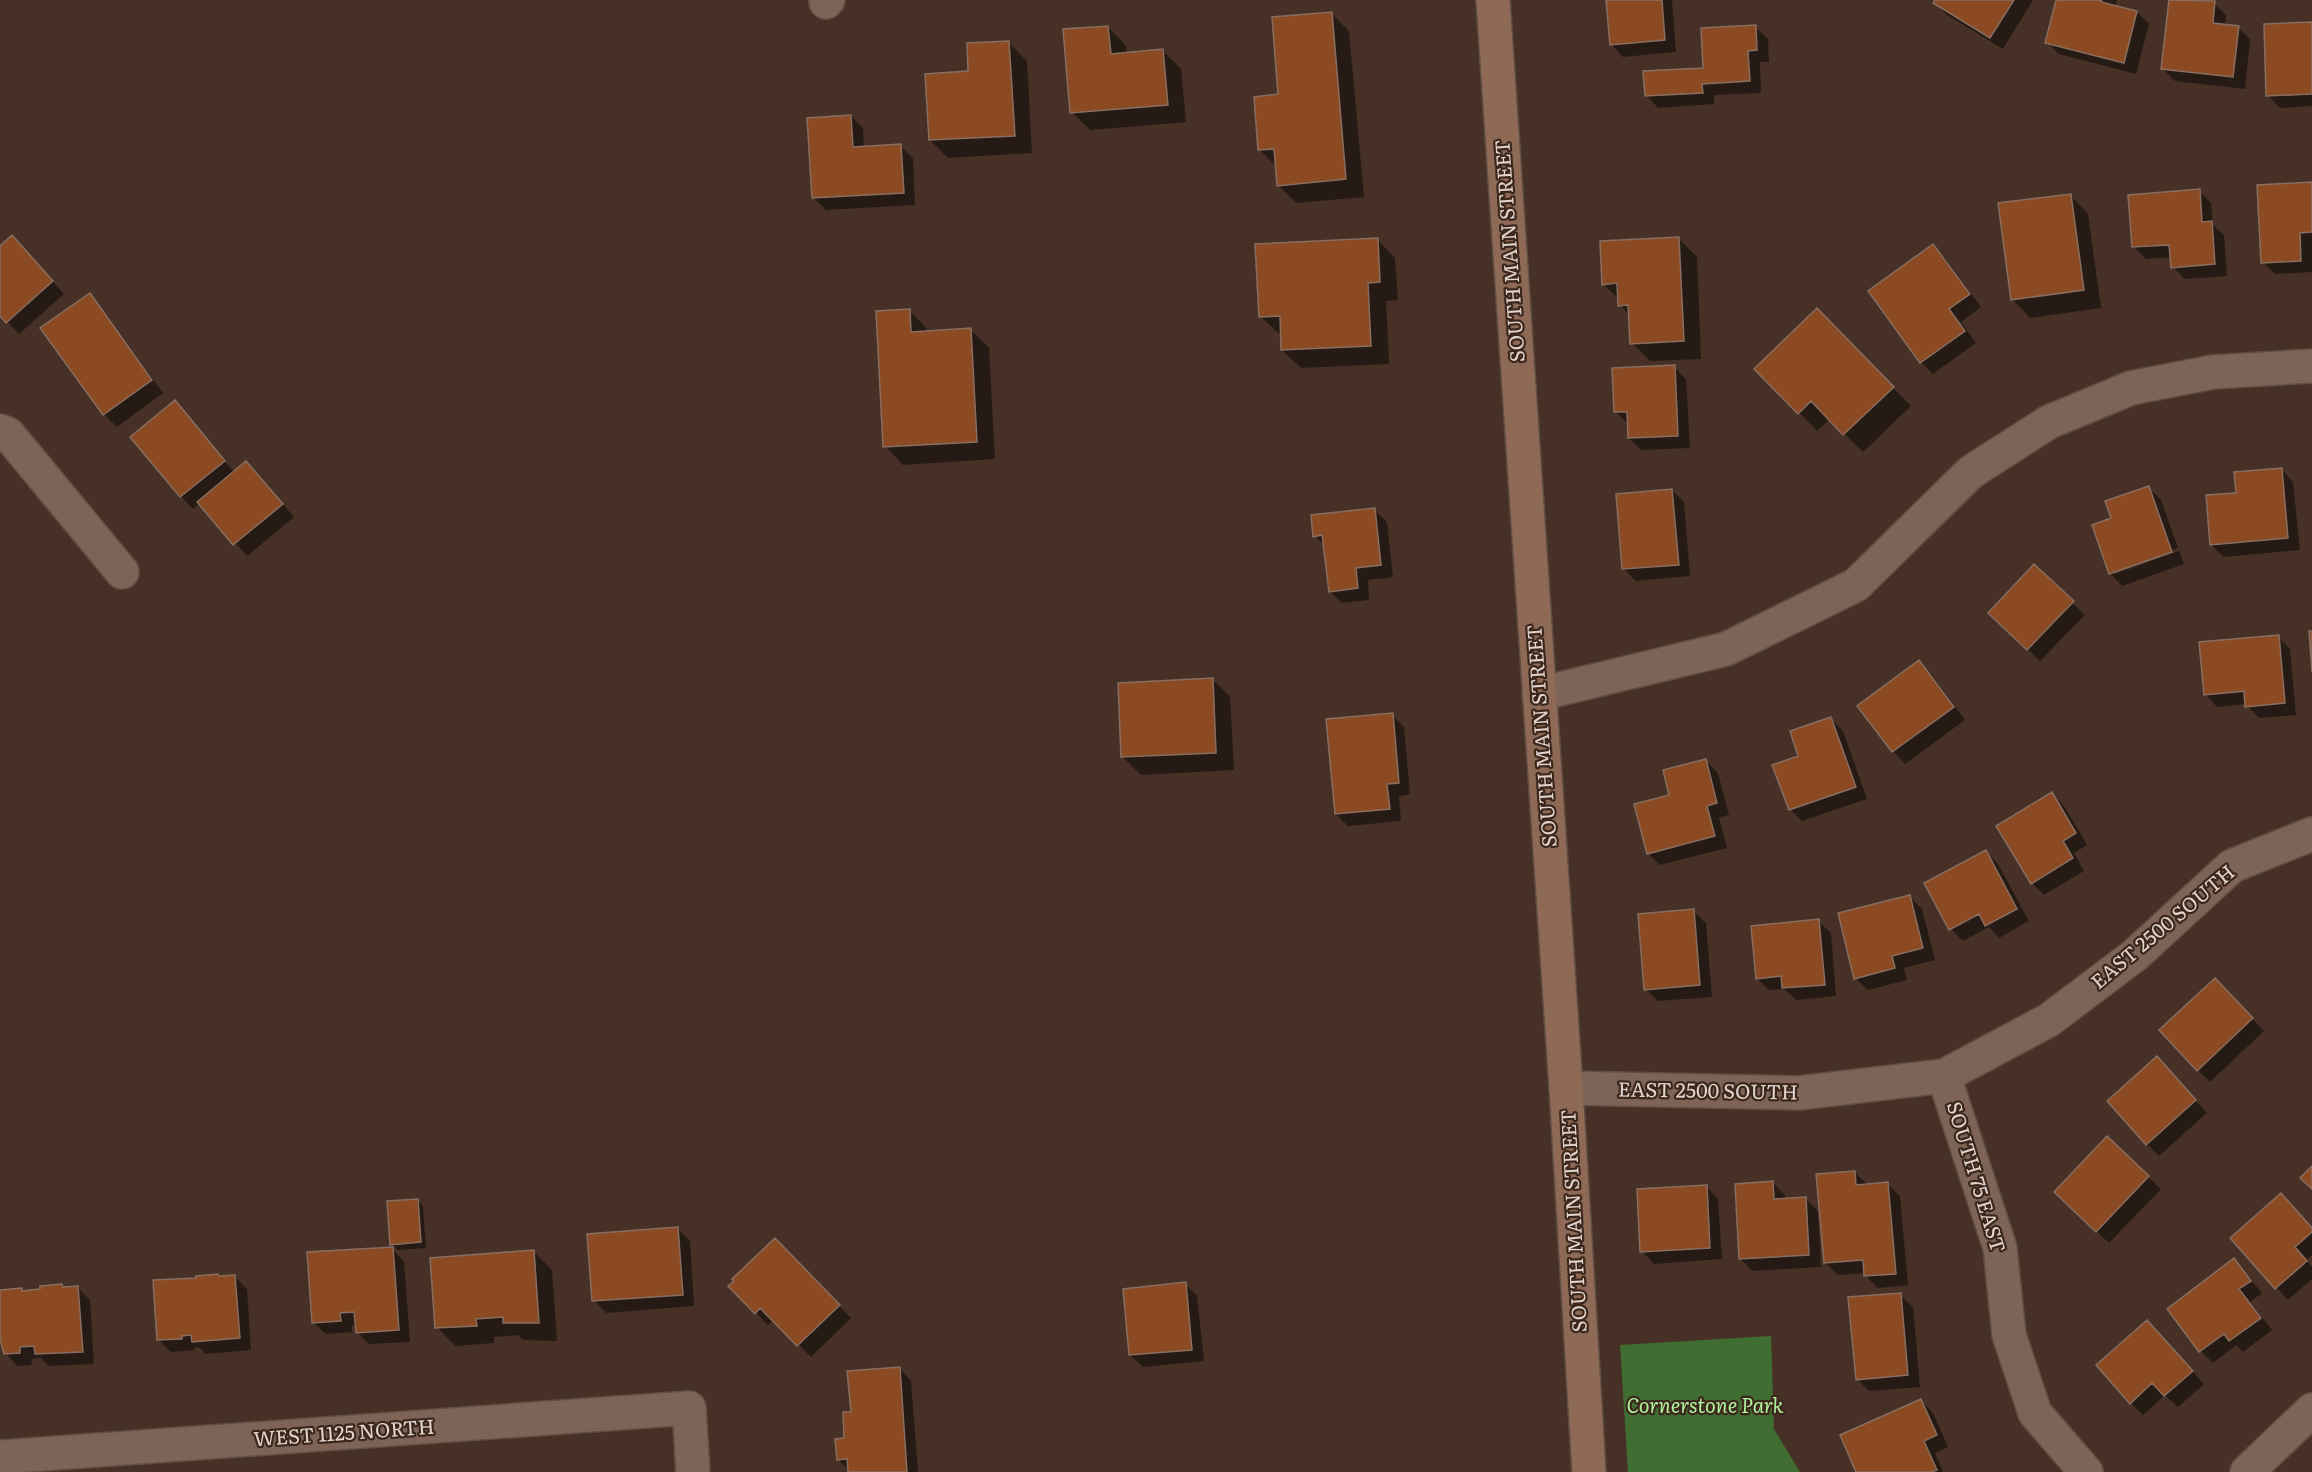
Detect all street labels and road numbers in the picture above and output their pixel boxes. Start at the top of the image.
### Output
street label: SOUTH MAIN STREET [1485,139,1531,363]
street label: SOUTH MAIN STREET [1517,624,1563,848]
street label: EAST 2500 SOUTH [2083,856,2240,995]
street label: EAST 2500 SOUTH [1618,1072,1798,1106]
street label: SOUTH 75 EAST [1941,1097,2015,1256]
street label: SOUTH MAIN STREET [1551,1109,1593,1333]
street label: WEST 1125 NORTH [252,1410,435,1452]

